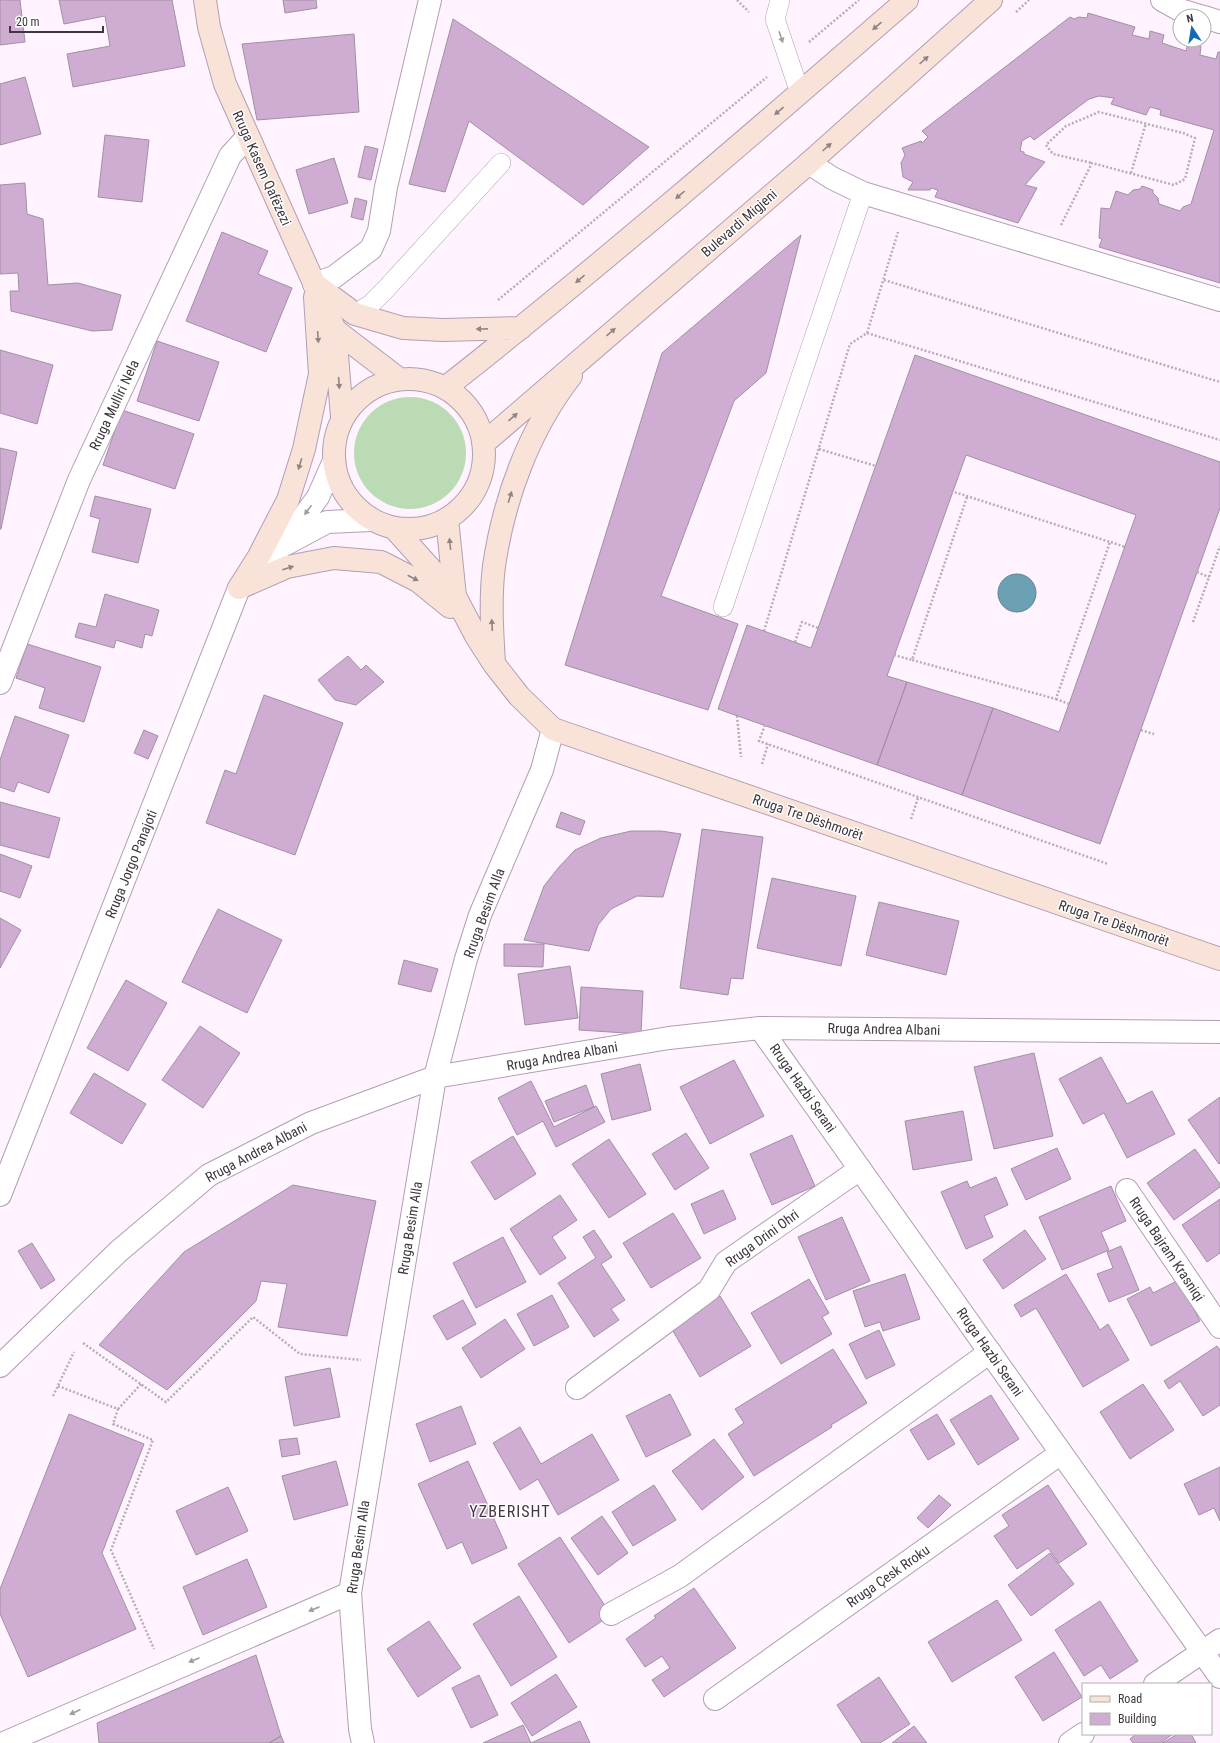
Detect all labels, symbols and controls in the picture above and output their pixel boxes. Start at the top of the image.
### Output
scale bar [10,8,103,34]
north arrow [1172,8,1212,48]
text: N [1185,12,1195,26]
text: 20 m [16,15,40,29]
one-way arrow [872,21,882,30]
one-way arrow [778,32,784,44]
one-way arrow [918,56,929,65]
one-way arrow [774,106,784,115]
street label: Rruga Kasem Qafëzezi [229,108,295,228]
one-way arrow [822,142,832,152]
street label: Bulevardi Migjeni [698,186,780,260]
one-way arrow [674,190,685,199]
one-way arrow [575,274,586,283]
one-way arrow [475,326,488,332]
one-way arrow [607,328,616,337]
one-way arrow [314,331,321,343]
street label: Rruga Mulliri Nela [86,357,142,453]
one-way arrow [336,377,343,389]
one-way arrow [508,412,518,422]
one-way arrow [297,458,303,470]
one-way arrow [507,491,513,503]
one-way arrow [305,505,313,515]
one-way arrow [446,538,453,550]
one-way arrow [282,565,294,571]
one-way arrow [407,575,418,581]
one-way arrow [488,619,495,631]
street label: Rruga Tre Dëshmorët [751,791,865,843]
street label: Rruga Jorgo Panajoti [102,807,160,921]
street label: Rruga Besim Alla [460,866,508,960]
street label: Rruga Tre Dëshmorët [1057,897,1171,949]
street label: Rruga Andrea Albani [828,1020,940,1038]
street label: Rruga Andrea Albani [505,1038,619,1074]
street label: Rruga Hazbi Serani [766,1041,840,1135]
street label: Rruga Andrea Albani [203,1119,309,1185]
street label: Rruga Besim Alla [395,1180,425,1276]
street label: Rruga Bajram Krasniqi [1126,1194,1208,1304]
street label: Rruga Drini Ohri [722,1206,802,1270]
street label: Rruga Hazbi Serani [953,1305,1027,1399]
street label: Rruga Besim Alla [344,1499,372,1595]
district label: YZBERISHT [469,1502,551,1521]
street label: Rruga Çesk Rroku [844,1542,932,1610]
one-way arrow [307,1606,319,1612]
one-way arrow [188,1657,200,1663]
legend [1082,1683,1212,1735]
text: Road [1118,1692,1142,1706]
one-way arrow [69,1708,81,1715]
text: Building [1118,1712,1156,1726]

